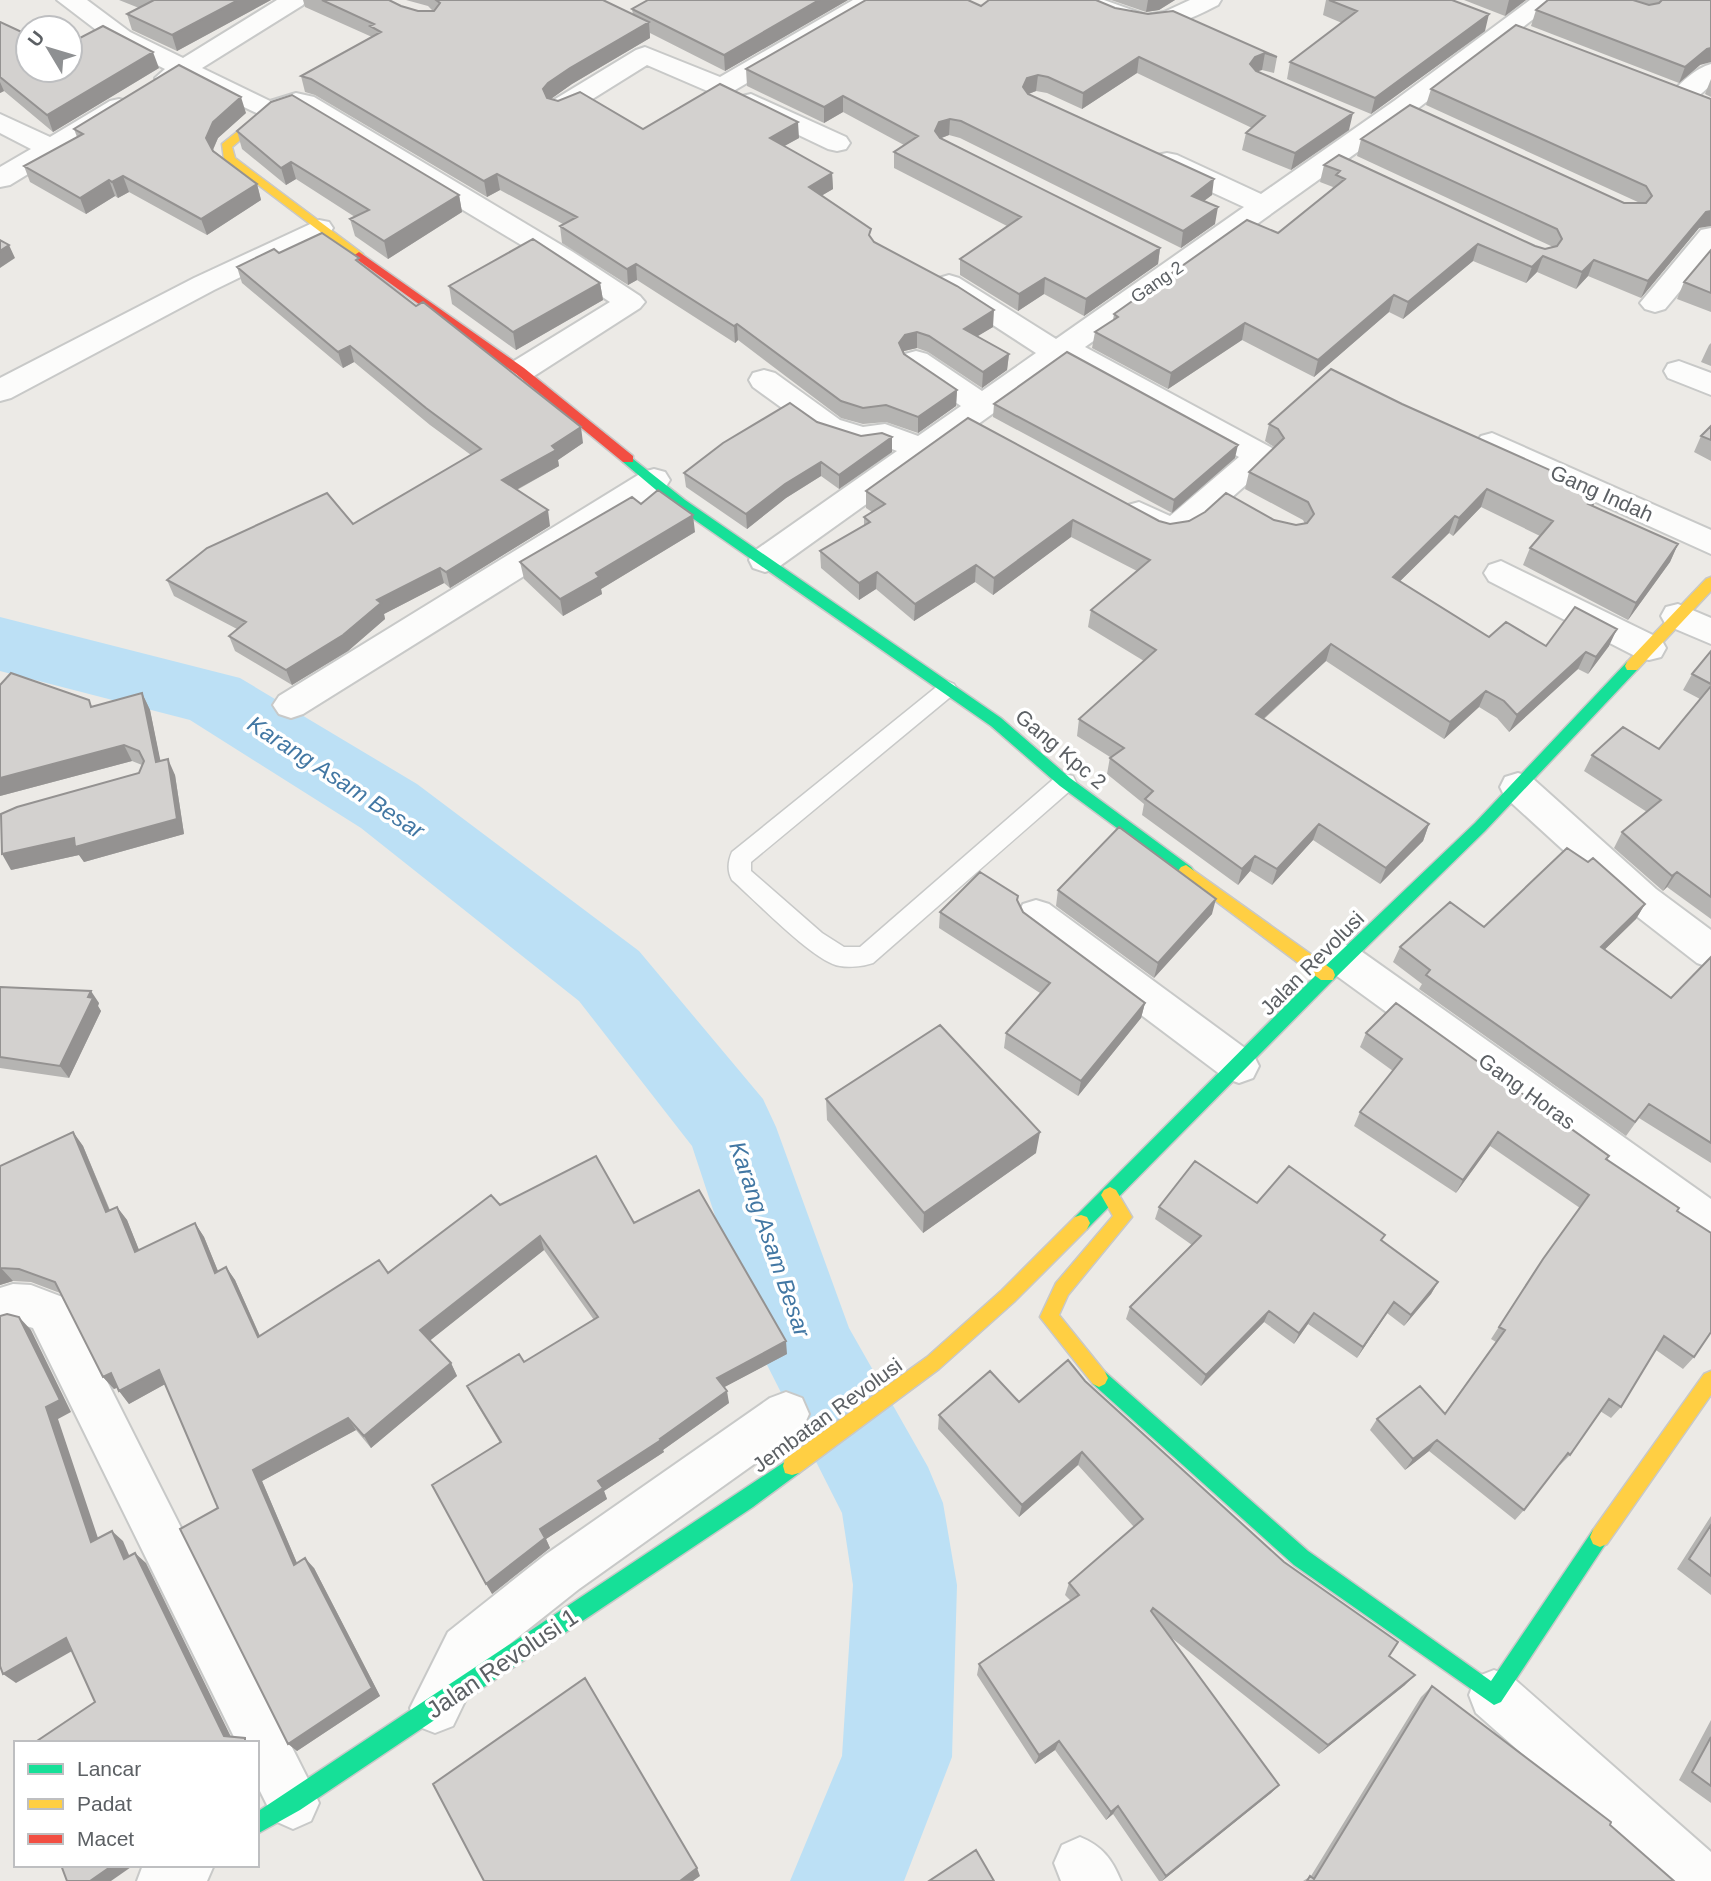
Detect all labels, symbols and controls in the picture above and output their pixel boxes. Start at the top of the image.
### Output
north arrow [14,14,84,84]
text: U [23,27,48,51]
street label: Gang 2 [1127,257,1187,307]
street label: Gang Indah [1547,460,1657,526]
street label: Gang Kpc 2 [1011,705,1111,793]
water label: Karang Asam Besar [243,710,430,844]
street label: Jalan Revolusi [1256,907,1368,1019]
street label: Gang Horas [1474,1048,1580,1134]
water label: Karang Asam Besar [724,1138,816,1341]
street label: Jembatan Revolusi [748,1353,906,1477]
street label: Jalan Revolusi 1 [421,1603,583,1723]
legend [14,1741,259,1867]
text: Lancar [77,1757,141,1780]
text: Padat [77,1792,132,1815]
text: Macet [77,1827,134,1850]

